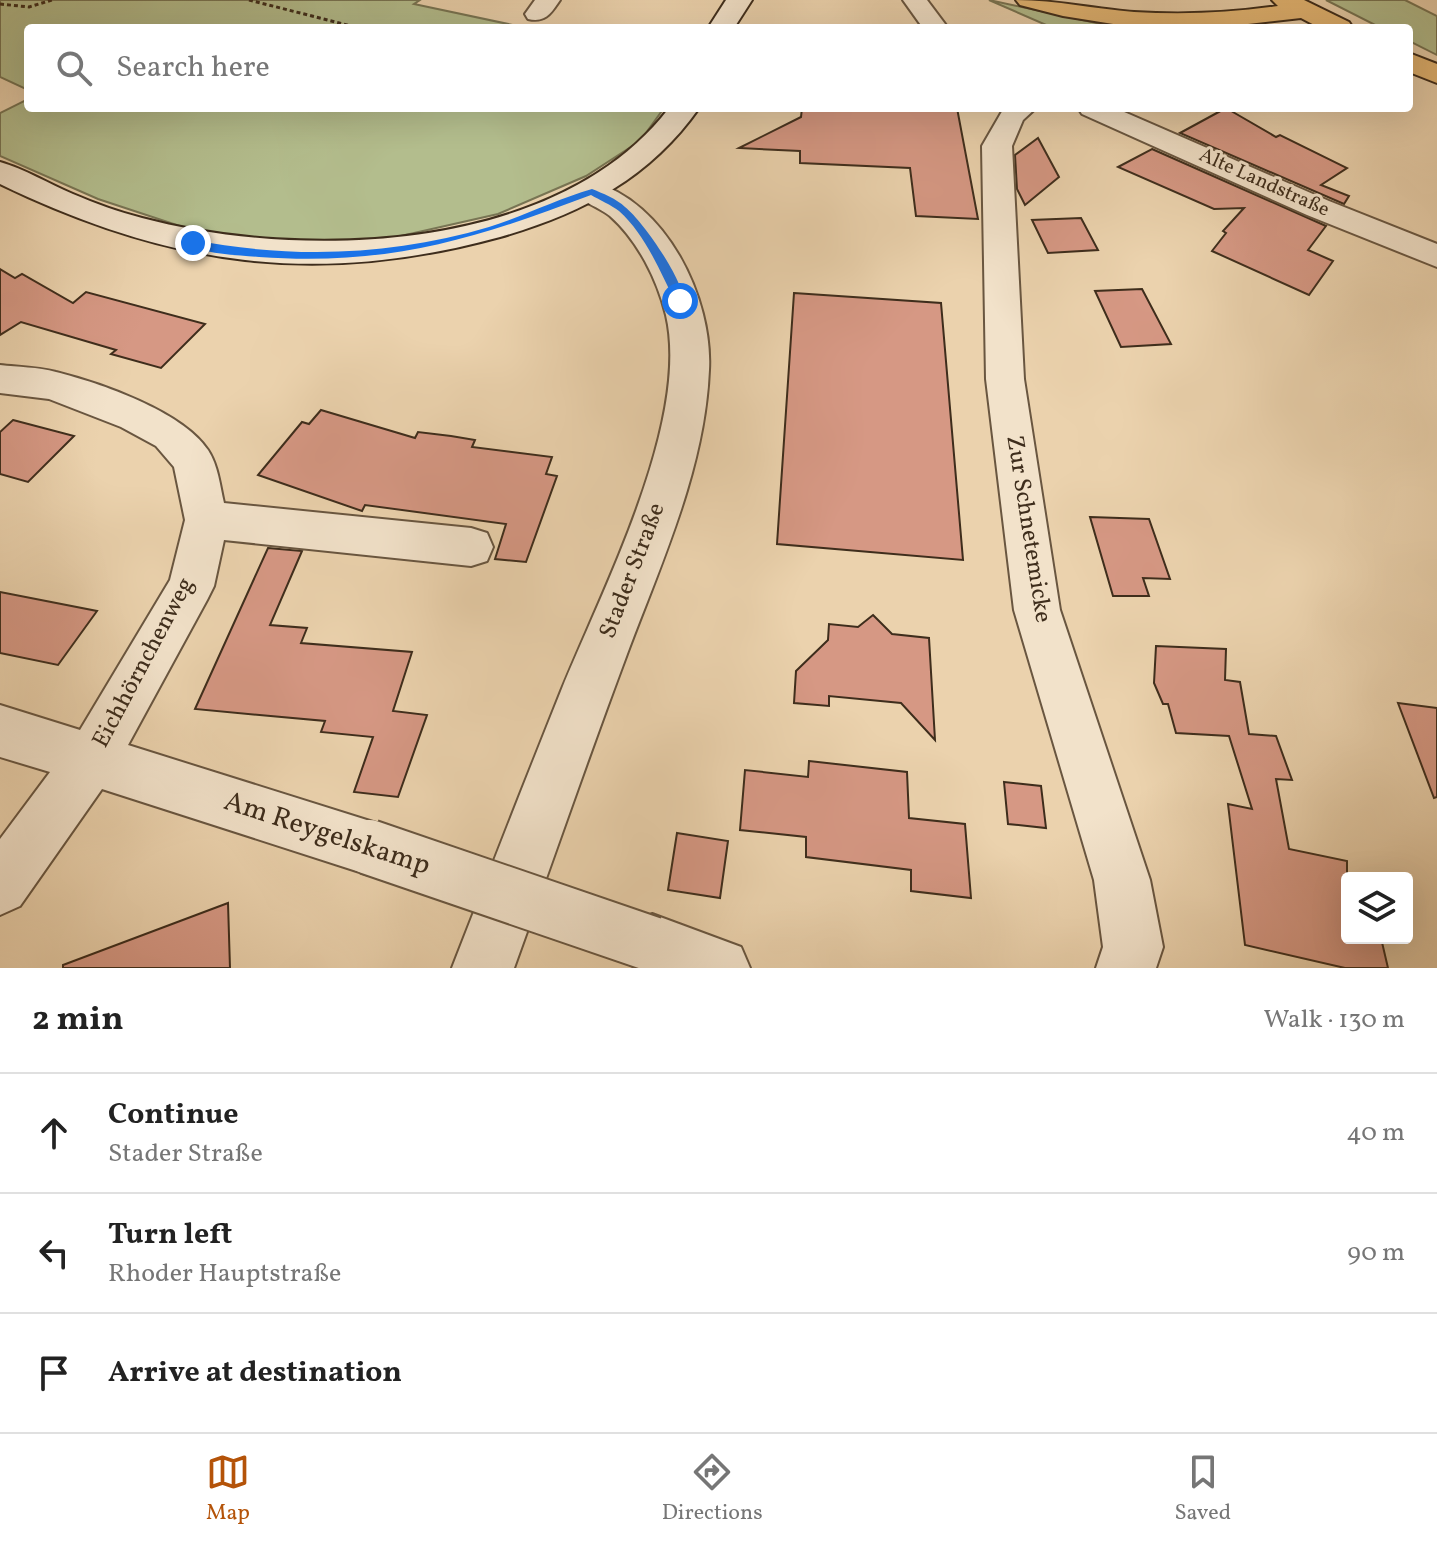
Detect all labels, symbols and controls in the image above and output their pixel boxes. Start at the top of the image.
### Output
search box [24,24,1413,112]
icon: search [52,46,96,90]
text: Search here [116,47,270,89]
street label: Alte Landstraße [1194,142,1334,224]
route end [175,225,211,261]
route start [662,283,698,319]
street label: Zur Schnetemicke [996,433,1060,625]
street label: Stader Straße [592,498,674,644]
street label: Eichhörnchenweg [85,572,203,754]
street label: Am Reygelskamp [219,782,435,886]
map controls [1341,872,1413,944]
button: layers [1341,872,1413,944]
text: 2 min [32,997,124,1044]
text: Walk · 130 m [1264,1002,1405,1038]
text: Continue [108,1094,239,1136]
icon: ahead [32,1111,76,1155]
text: 40 m [1346,1115,1405,1151]
text: Stader Straße [108,1136,263,1172]
text: Turn left [108,1214,232,1256]
icon: left [32,1231,76,1275]
text: 90 m [1347,1235,1405,1271]
text: Rhoder Hauptstraße [108,1256,341,1292]
icon: arrive [32,1351,76,1395]
text: Arrive at destination [108,1352,402,1394]
tab: Map [206,1450,250,1529]
tab: Directions [662,1450,763,1529]
tab: Saved [1174,1450,1231,1529]

